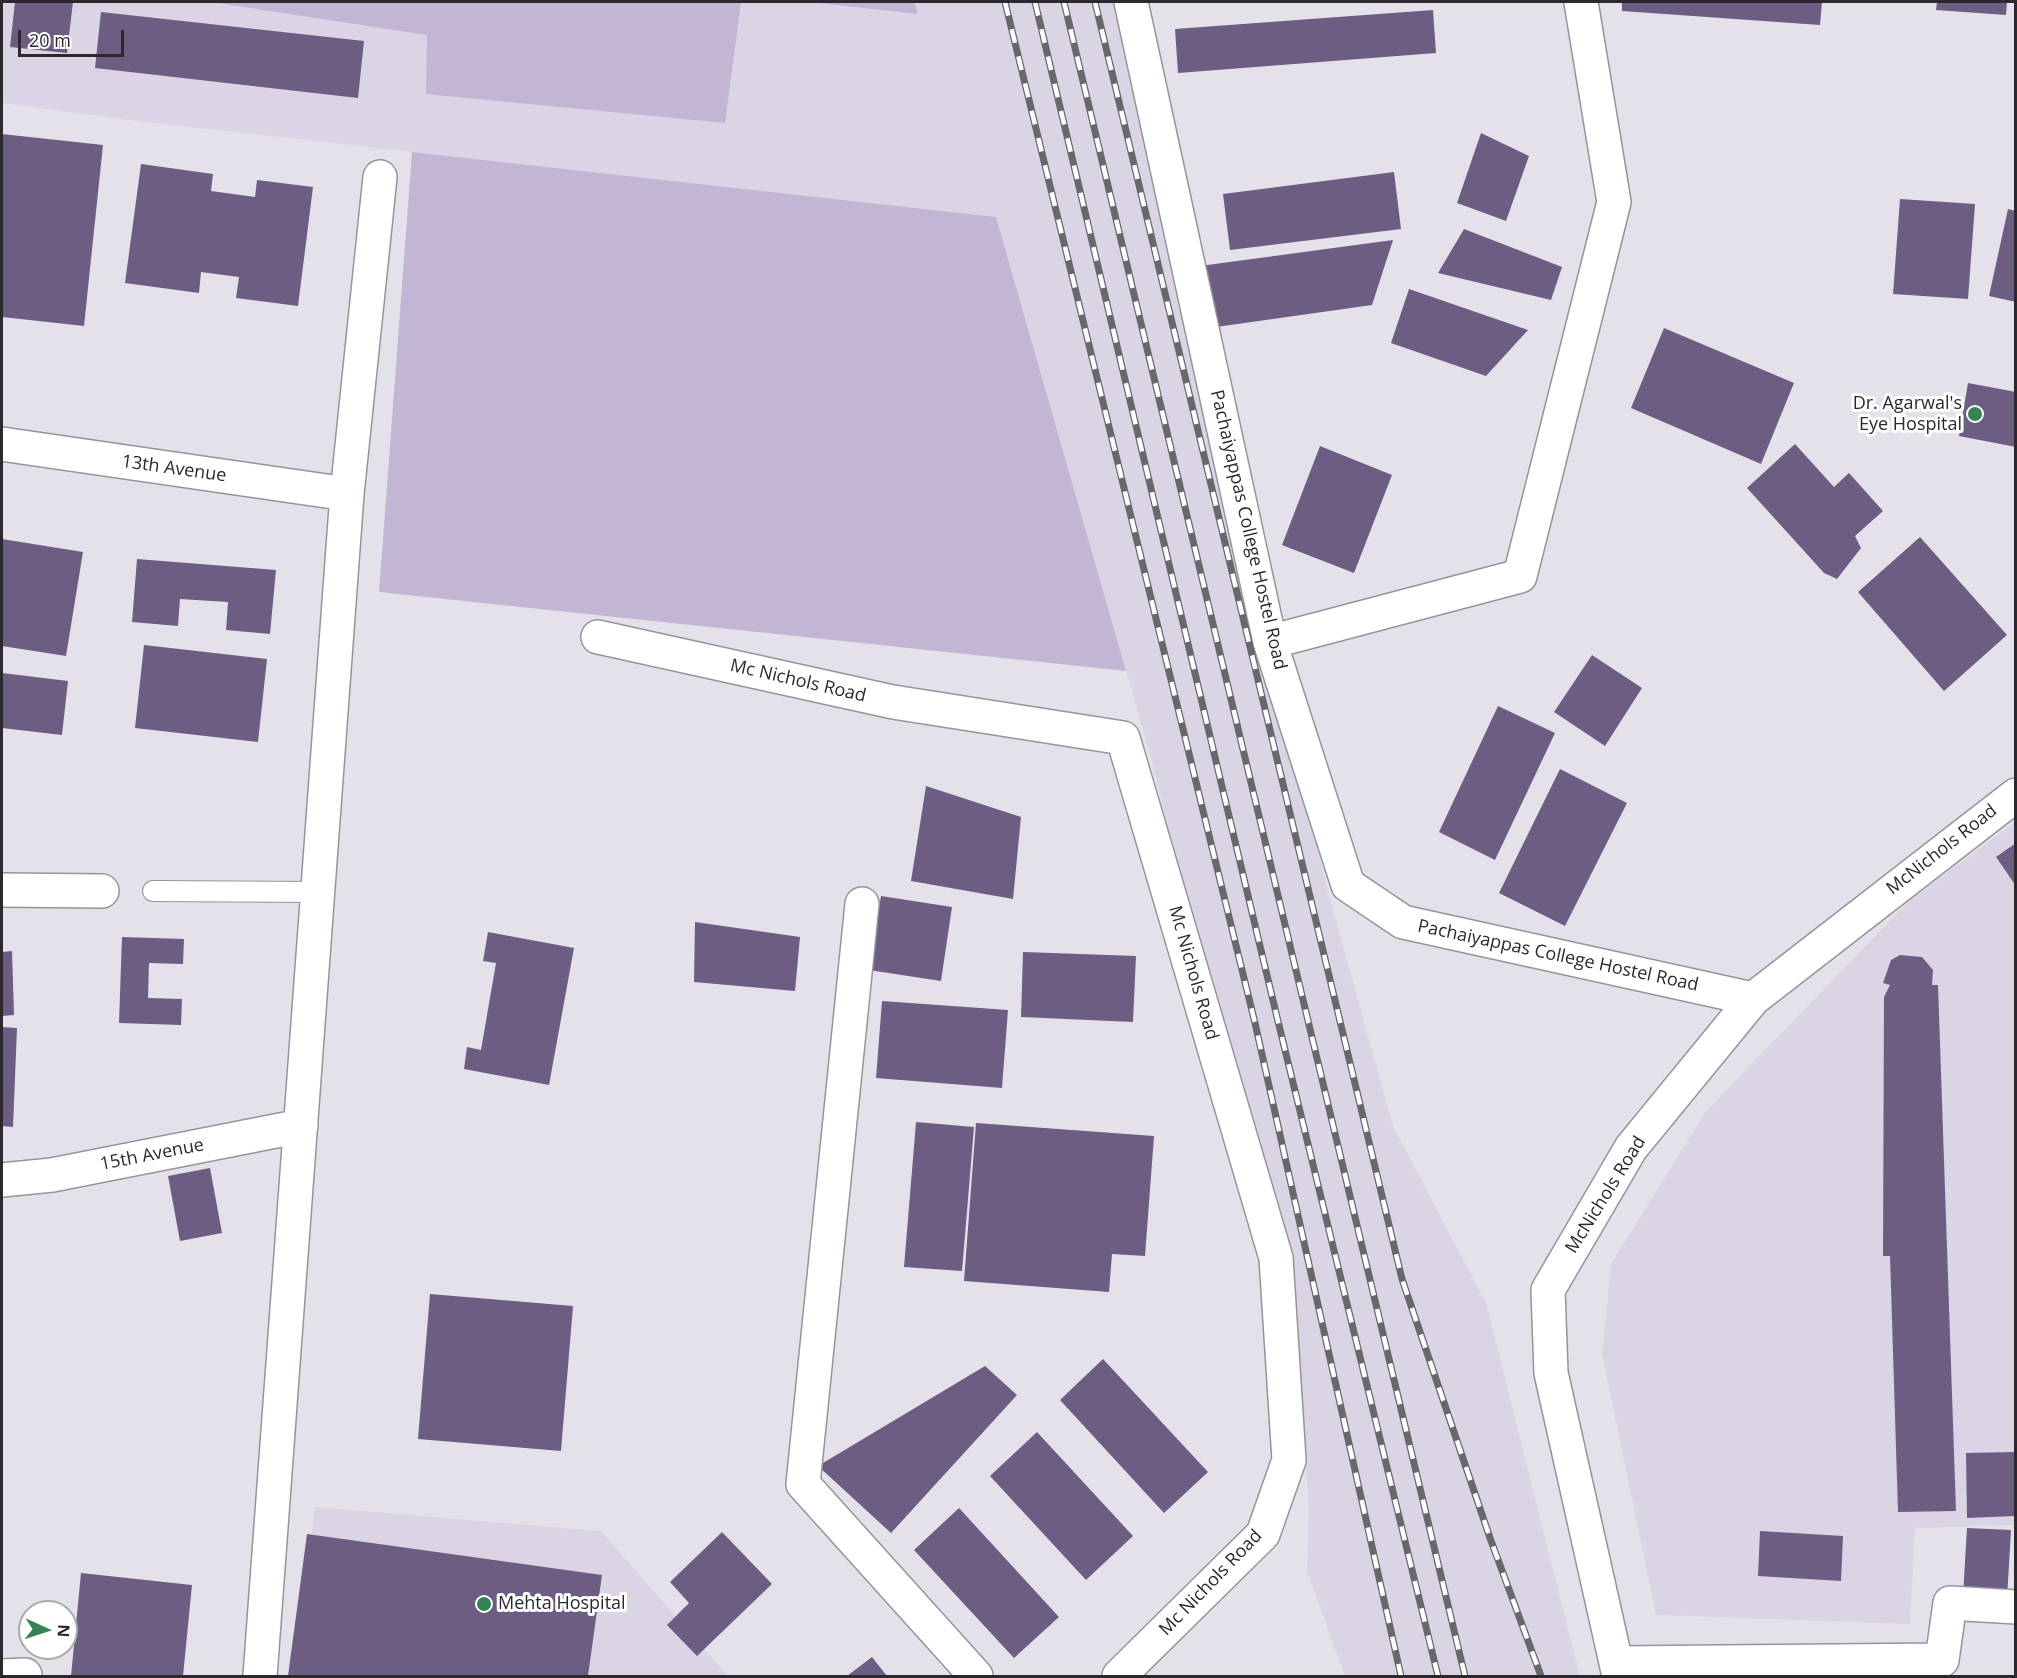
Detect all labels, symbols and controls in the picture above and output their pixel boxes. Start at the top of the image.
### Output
scale bar [21,18,128,56]
text: 20 m [29,28,71,52]
street label: Pachaiyappas College Hostel Road [1205,388,1291,672]
place label: Dr. Agarwal's Eye Hospital [1853,393,1962,436]
marker: Dr. Agarwal's Eye Hospital [1966,405,1984,423]
street label: 13th Avenue [120,451,228,487]
street label: Mc Nichols Road [728,655,868,707]
street label: McNichols Road [1882,800,2002,900]
street label: Mc Nichols Road [1163,903,1223,1043]
street label: Pachaiyappas College Hostel Road [1416,916,1700,996]
street label: McNichols Road [1561,1132,1651,1258]
street label: 15th Avenue [98,1134,206,1176]
street label: Mc Nichols Road [1155,1526,1267,1640]
place label: Mehta Hospital [498,1593,626,1615]
marker: Mehta Hospital [475,1595,493,1613]
north arrow [18,1600,78,1660]
text: N [53,1624,75,1638]

